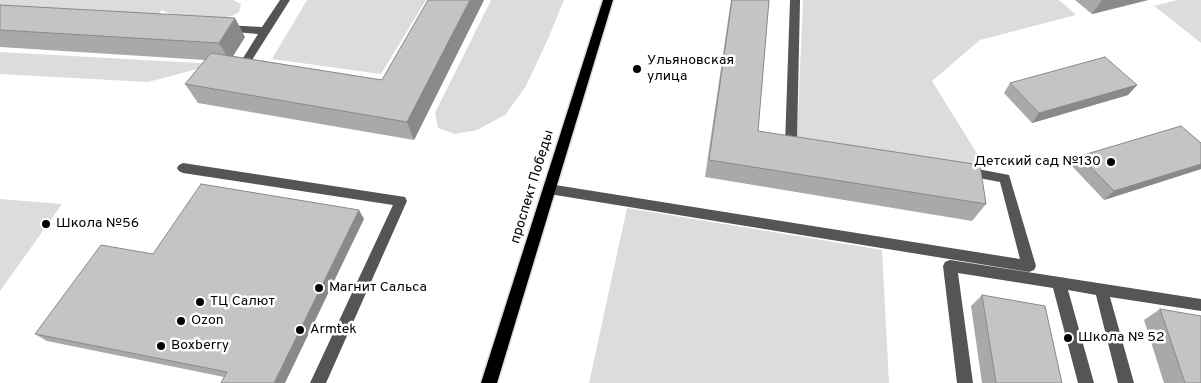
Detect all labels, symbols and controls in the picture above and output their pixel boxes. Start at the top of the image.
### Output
place label: Ульяновская улица [647,53,734,85]
marker: Ульяновская улица [631,63,643,75]
street label: проспект Победы [508,128,558,246]
place label: Детский сад №130 [974,154,1101,170]
marker: Детский сад №130 [1105,156,1117,168]
place label: Школа №56 [56,216,139,232]
marker: Школа №56 [40,218,52,230]
place label: Магнит Сальса [329,280,427,296]
marker: Магнит Сальса [313,282,325,294]
place label: ТЦ Салют [210,294,275,310]
marker: ТЦ Салют [194,296,206,308]
place label: Ozon [191,313,224,329]
marker: Ozon [175,315,187,327]
place label: Armtek [310,322,357,338]
marker: Armtek [294,324,306,336]
place label: Школа № 52 [1078,330,1164,346]
marker: Школа № 52 [1062,332,1074,344]
place label: Boxberry [171,338,229,354]
marker: Boxberry [155,340,167,352]

